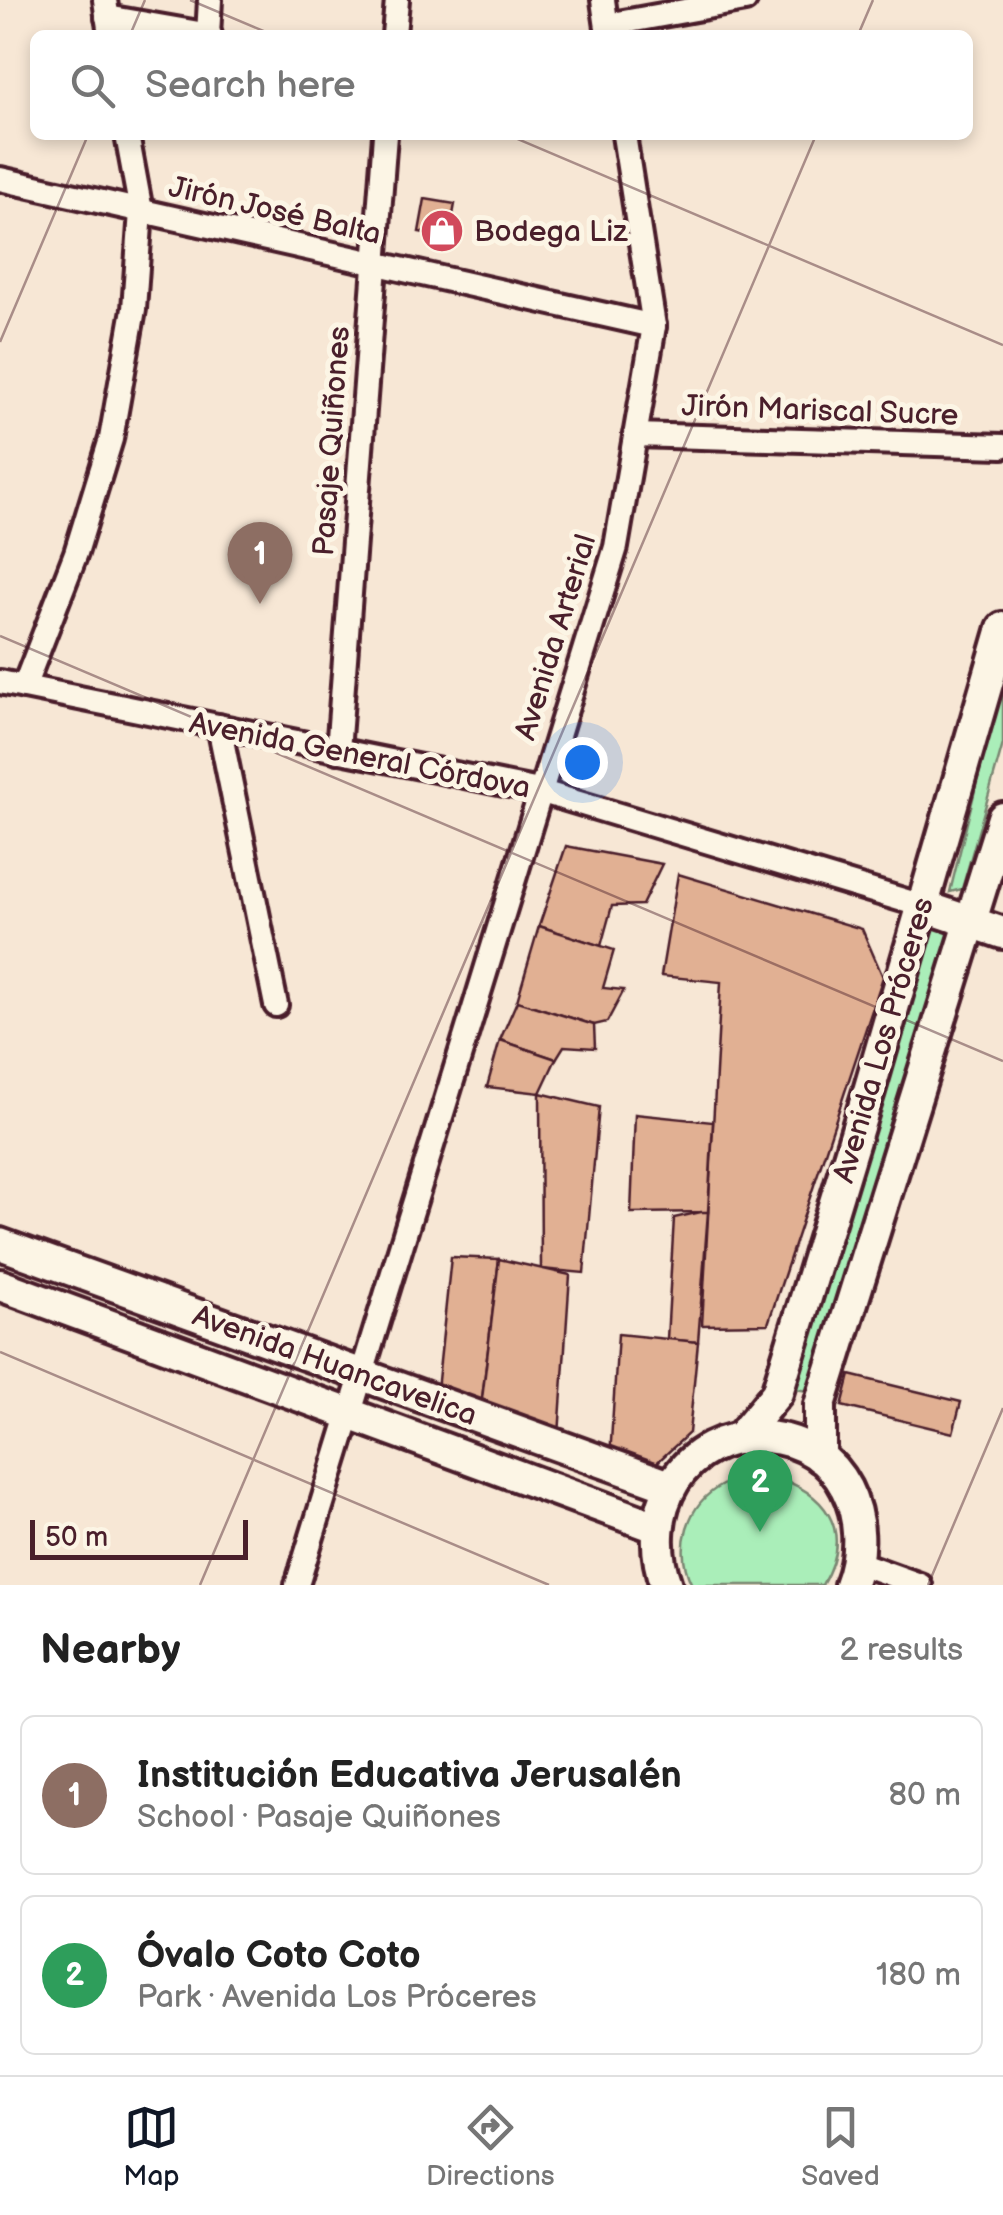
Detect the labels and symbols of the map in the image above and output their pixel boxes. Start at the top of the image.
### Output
street label: Jirón José Balta [165,169,384,253]
shop icon: Bodega Liz [419,208,465,254]
place label: Bodega Liz [474,214,628,250]
street label: Pasaje Quiñones [306,325,358,557]
street label: Jirón Mariscal Sucre [681,388,959,434]
pin: 1 [228,522,292,604]
street label: Avenida Arterial [508,530,604,744]
street label: Avenida General Córdova [186,705,533,807]
your location [557,737,608,788]
street label: Avenida Los Próceres [826,893,942,1187]
street label: Avenida Huancavelica [188,1298,482,1434]
pin: 2 [728,1450,792,1532]
scale bar [30,1515,248,1560]

